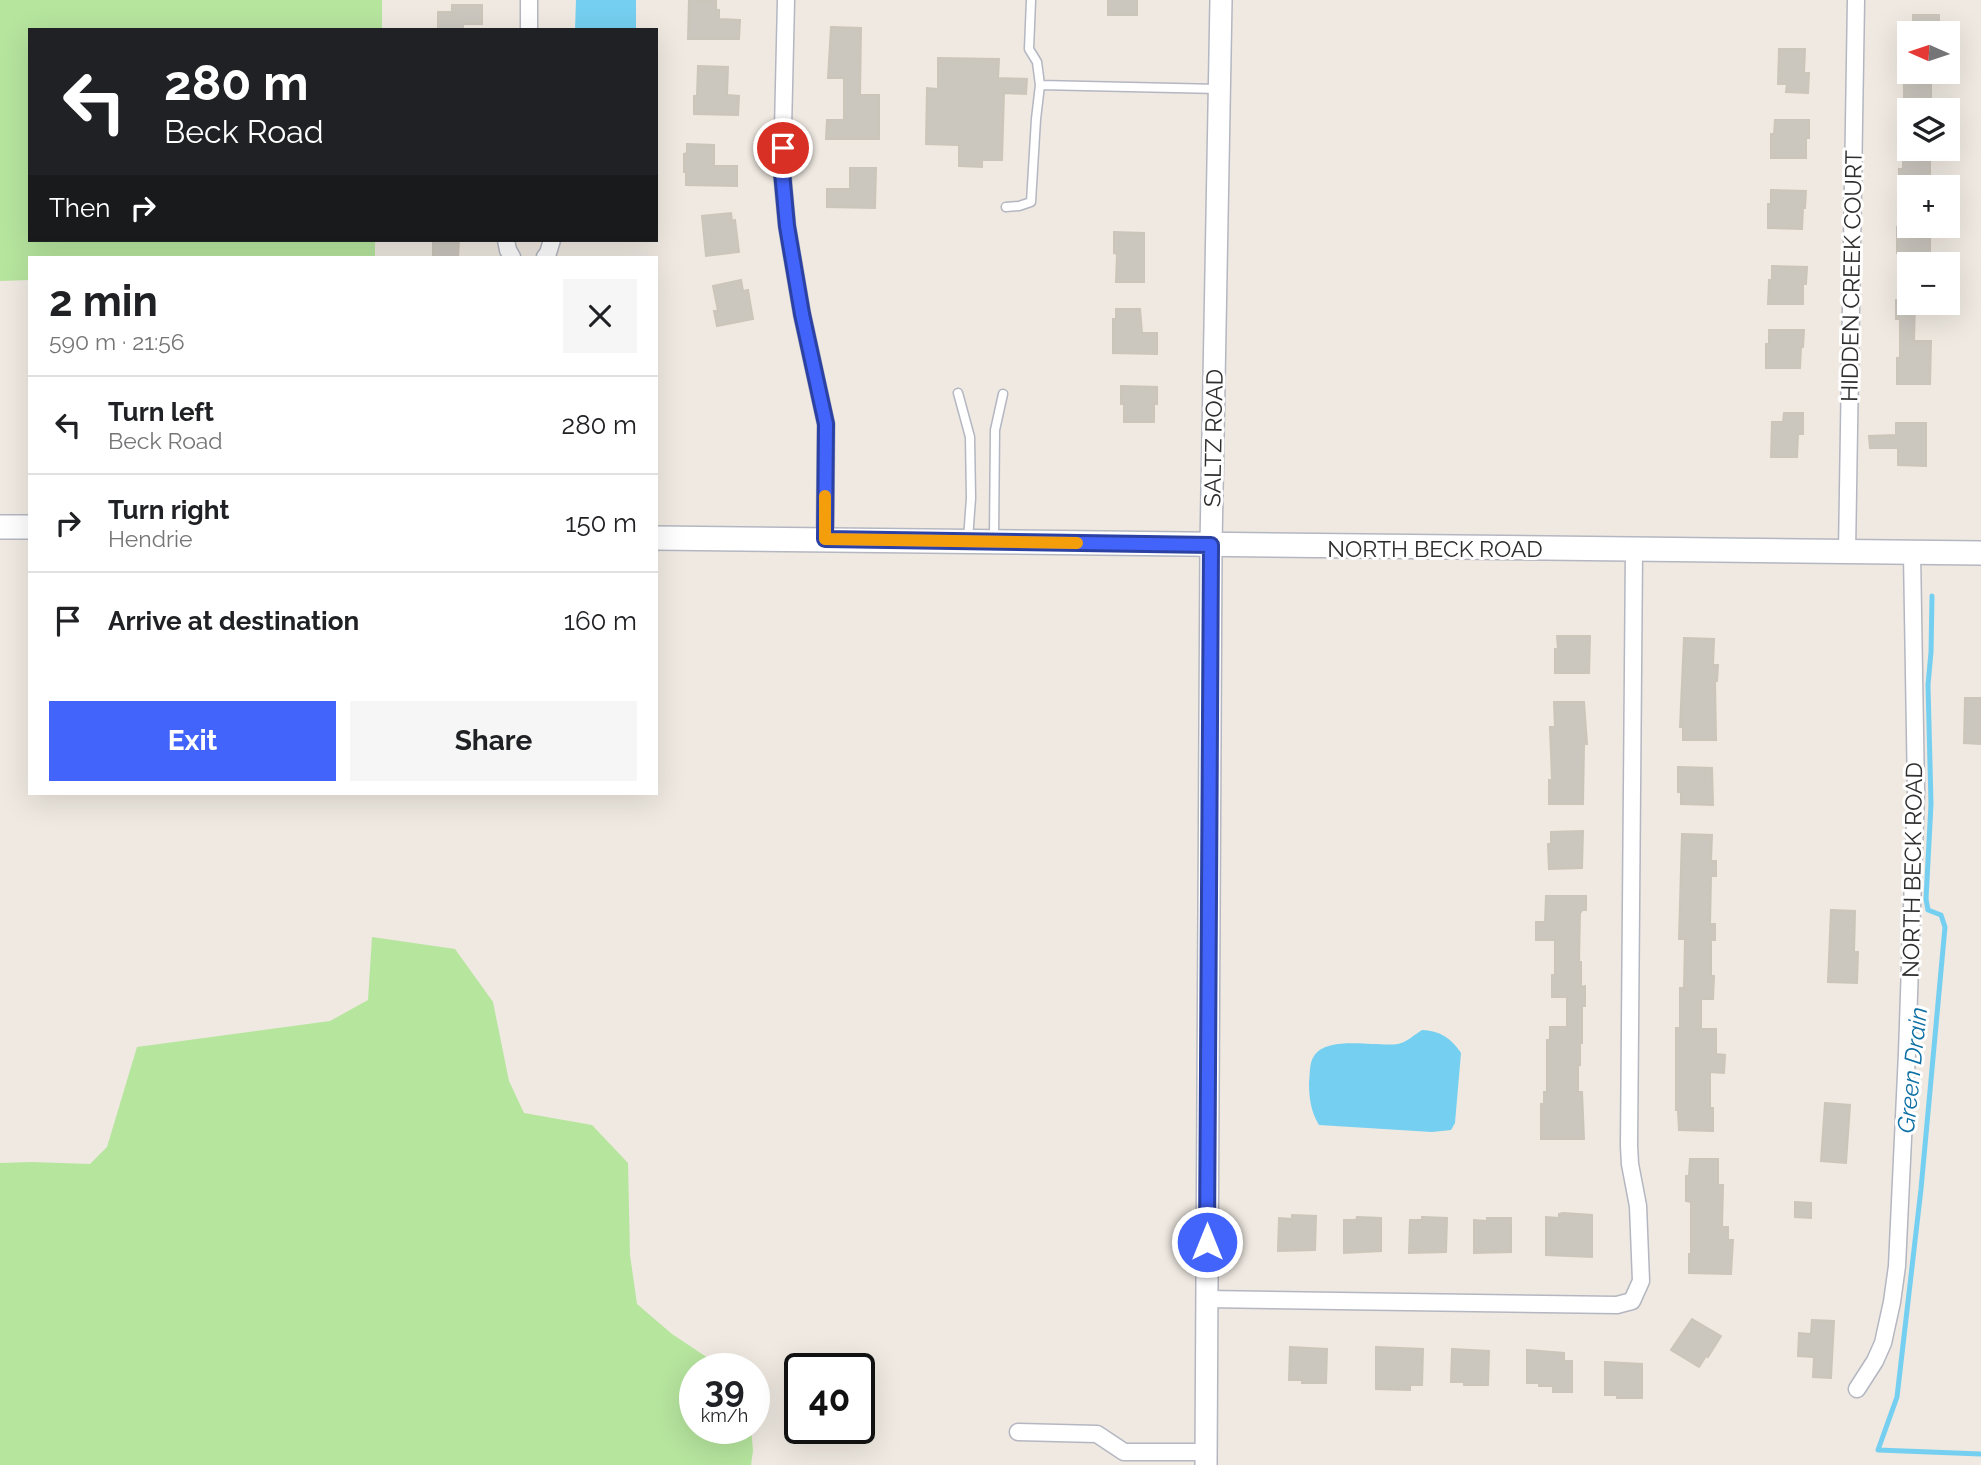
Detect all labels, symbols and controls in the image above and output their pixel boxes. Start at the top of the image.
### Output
north arrow [1897,21,1960,84]
map controls [1897,21,1960,315]
text: 280 m [164,54,309,111]
icon: left [49,56,140,147]
button: layers [1897,98,1960,161]
text: Beck Road [164,113,324,150]
pin [753,118,813,178]
icon: arrive [764,129,802,167]
street label: HIDDEN CREEK COURT [1835,150,1867,402]
button: + [1897,175,1960,238]
icon: right [124,189,162,227]
text: Then [49,193,110,223]
button: − [1897,252,1960,315]
text: 2 min [49,277,158,326]
button: close [563,279,637,353]
text: 590 m · 21:56 [49,328,185,355]
street label: SALTZ ROAD [1198,369,1228,507]
text: Turn left [108,397,214,427]
icon: left [49,406,87,444]
text: 280 m [562,410,637,440]
text: Beck Road [108,427,223,454]
text: Turn right [108,495,229,525]
icon: right [49,504,87,542]
text: 150 m [565,508,637,538]
text: Hendrie [108,525,193,552]
street label: NORTH BECK ROAD [1327,535,1543,562]
icon: arrive [49,602,87,640]
text: Arrive at destination [108,606,359,636]
text: 160 m [564,606,637,636]
button: Exit [49,701,336,781]
button: Share [350,701,637,781]
street label: NORTH BECK ROAD [1897,762,1927,978]
water label: Green Drain [1891,1005,1933,1135]
position arrow [1170,1205,1244,1279]
speed limit sign: 40 [784,1353,875,1444]
text: 39 [704,1369,745,1410]
text: km/h [701,1405,748,1426]

